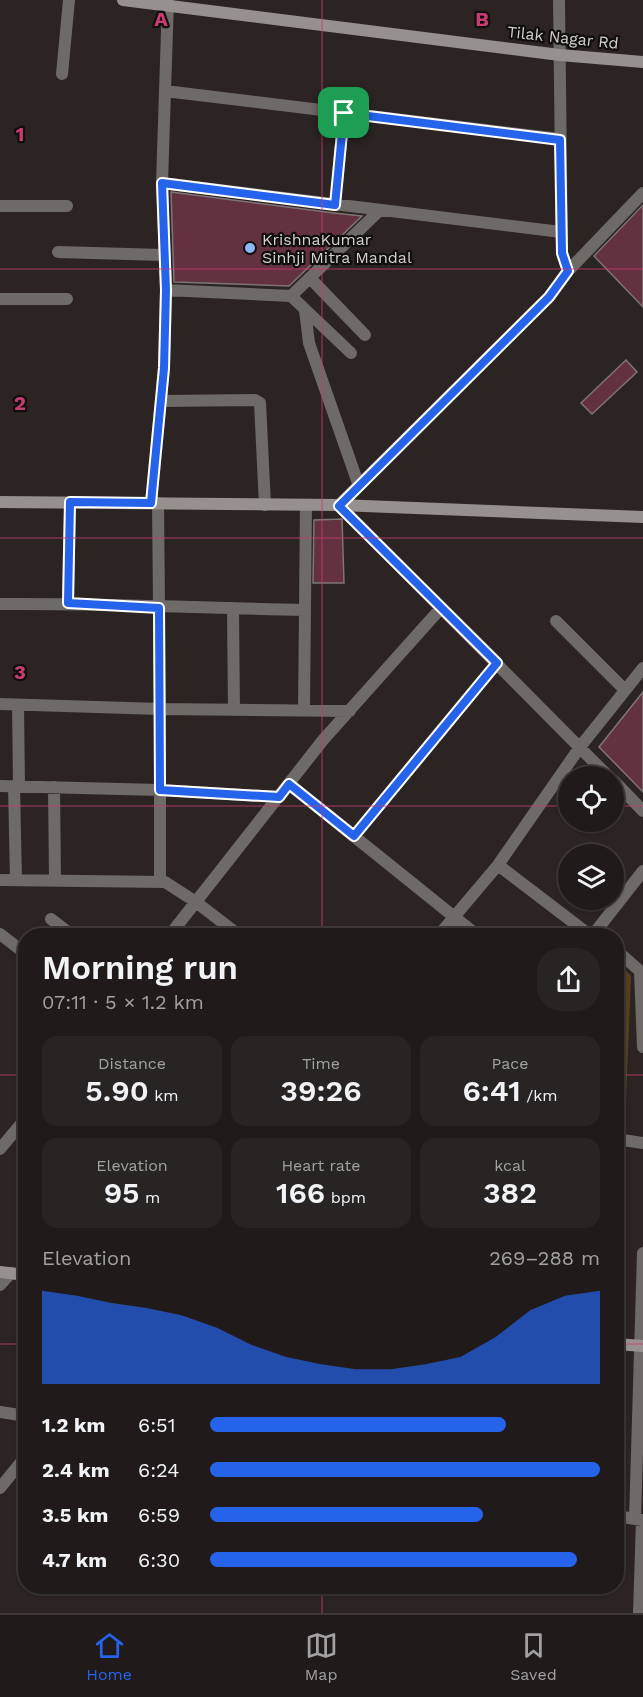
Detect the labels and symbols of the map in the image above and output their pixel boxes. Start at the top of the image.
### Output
text: A [154,7,168,31]
text: B [475,7,489,31]
street label: Tilak Nagar Rd [506,22,620,53]
pin [318,87,369,138]
text: 1 [16,122,24,146]
place label: KrishnaKumar Sinhji Mitra Mandal [262,230,412,267]
marker: KrishnaKumar Sinhji Mitra Mandal [243,241,257,255]
text: 2 [14,391,26,415]
text: 3 [14,660,26,684]

